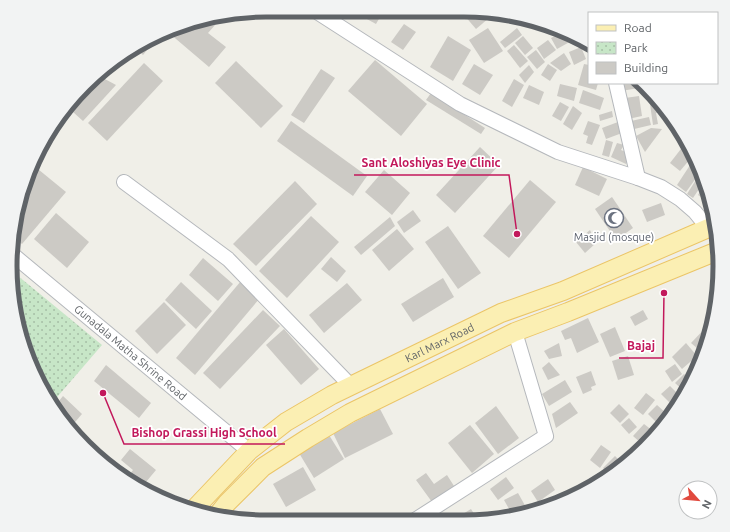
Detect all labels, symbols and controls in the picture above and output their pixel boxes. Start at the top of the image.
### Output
legend [588,12,718,84]
text: Road [624,21,652,34]
text: Park [624,41,648,54]
text: Building [624,61,668,74]
callout: Sant Aloshiyas Eye Clinic [354,151,509,175]
text: Sant Aloshiyas Eye Clinic [362,156,501,169]
mosque icon: Masjid (mosque) [603,207,625,229]
place label: Masjid (mosque) [574,231,654,244]
street label: Gunadala Matha Shrine Road [72,302,189,402]
street label: Karl Marx Road [403,321,476,365]
callout: Bajaj [619,334,663,358]
text: Bajaj [627,339,655,352]
callout: Bishop Grassi High School [124,420,285,444]
text: Bishop Grassi High School [131,426,277,439]
north arrow [678,480,718,520]
text: N [700,498,714,511]

